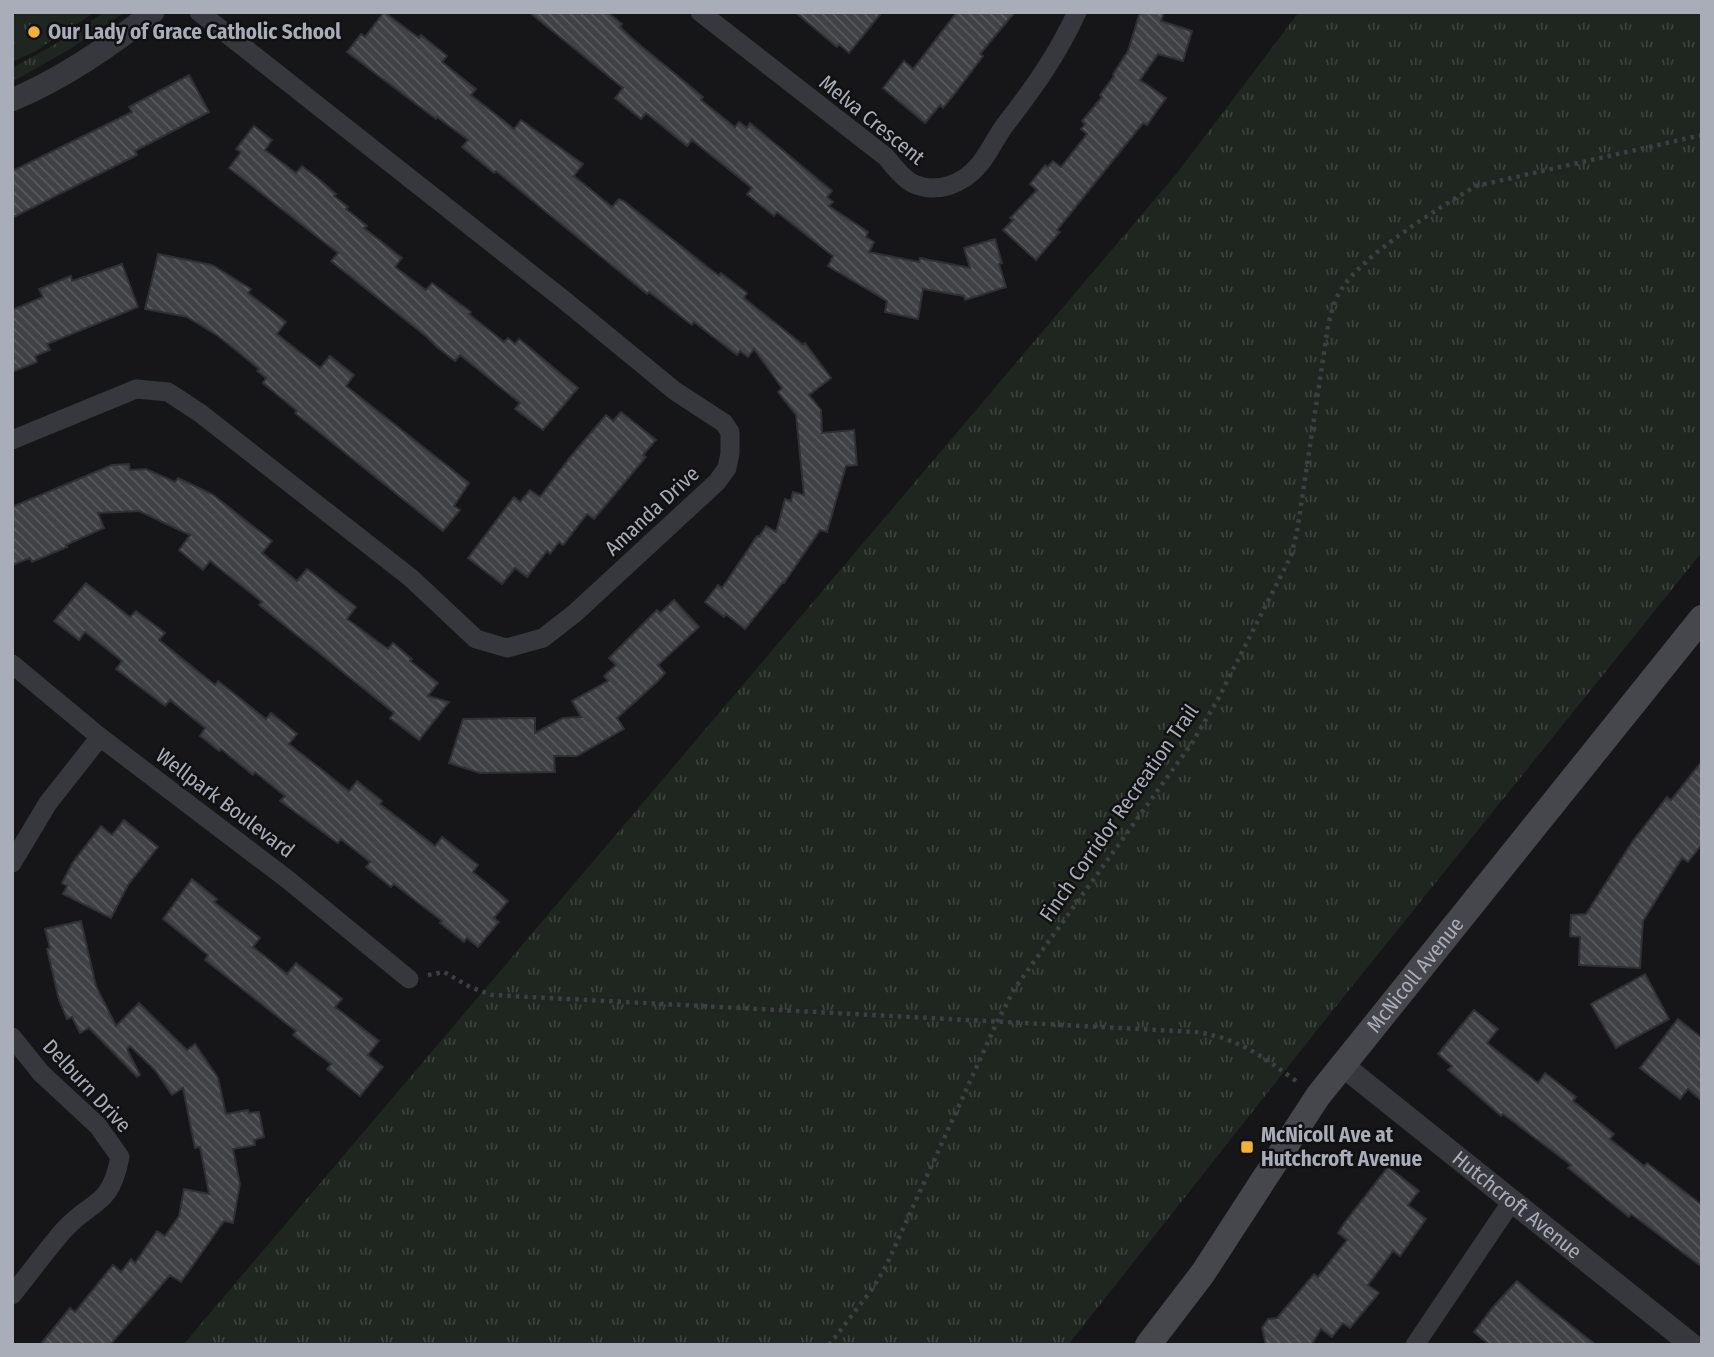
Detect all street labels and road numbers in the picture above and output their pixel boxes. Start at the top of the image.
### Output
street label: Melva Crescent [814,70,930,171]
street label: Amanda Drive [599,461,705,561]
street label: Finch Corridor Recreation Trail [1034,699,1204,927]
street label: Wellpark Boulevard [151,742,299,864]
street label: McNicoll Avenue [1361,912,1469,1038]
street label: Delburn Drive [37,1034,137,1138]
street label: Hutchcroft Avenue [1447,1145,1587,1265]

